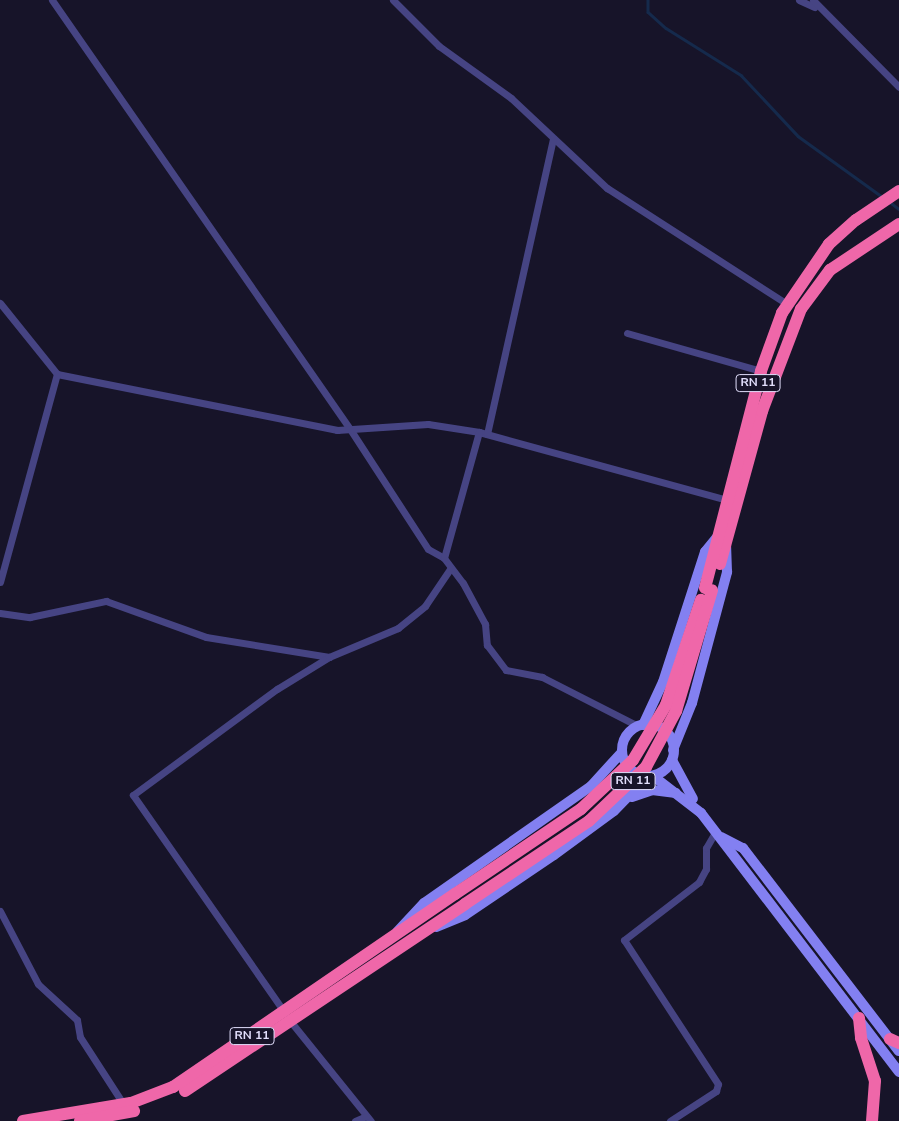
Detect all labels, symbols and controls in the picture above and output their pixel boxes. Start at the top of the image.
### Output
road number: RN 11 [736,373,780,392]
road number: RN 11 [610,771,656,790]
road number: RN 11 [230,1026,274,1046]

